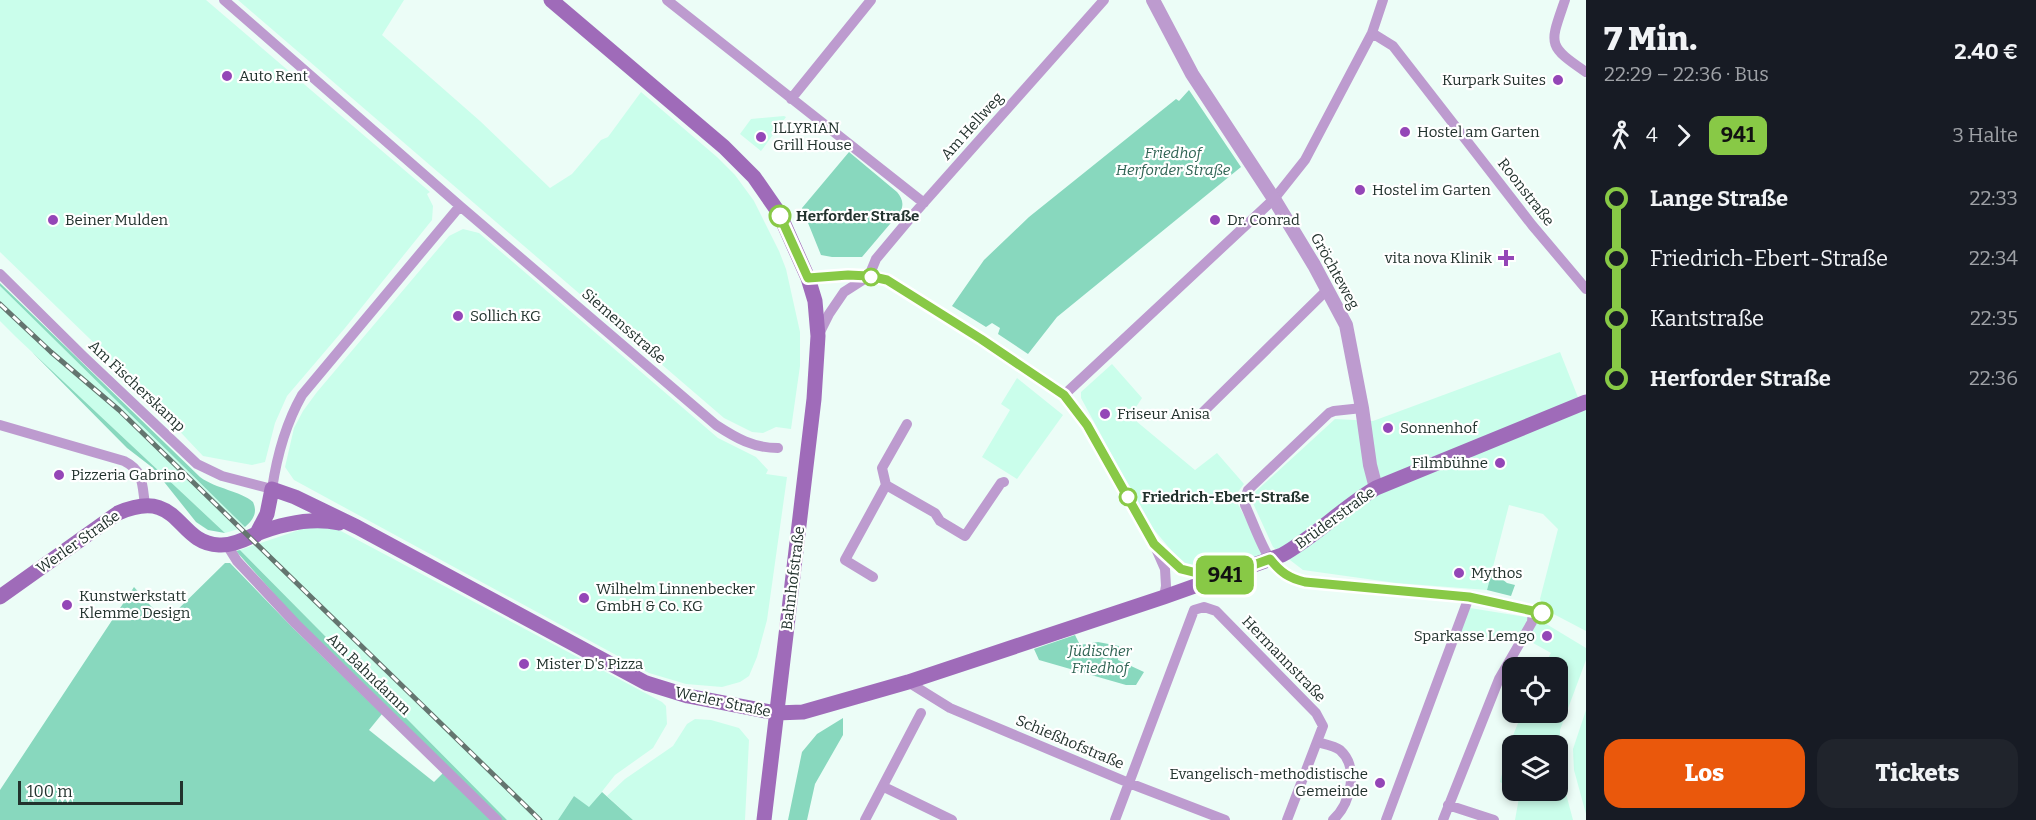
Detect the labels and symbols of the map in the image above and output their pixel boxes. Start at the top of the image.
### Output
place label: Auto Rent [239,67,309,85]
marker: Auto Rent [220,69,234,83]
place label: Kurpark Suites [1442,71,1546,89]
marker: Kurpark Suites [1551,73,1565,87]
street label: Am Hellweg [937,89,1007,163]
place label: ILLYRIAN Grill House [773,119,852,154]
place label: Hostel am Garten [1417,123,1540,141]
marker: Hostel am Garten [1398,125,1412,139]
marker: ILLYRIAN Grill House [754,130,768,144]
park label: Friedhof Herforder Straße [1116,144,1231,179]
street label: Roonstraße [1494,155,1558,229]
place label: Hostel im Garten [1372,181,1491,199]
marker: Hostel im Garten [1353,183,1367,197]
marker: Herforder Straße [769,205,791,227]
place label: Herforder Straße [796,207,919,225]
place label: Beiner Mulden [65,211,169,229]
place label: Dr. Conrad [1227,211,1300,229]
marker: Beiner Mulden [46,213,60,227]
marker: Dr. Conrad [1208,213,1222,227]
street label: Gröchteweg [1307,230,1363,312]
place label: vita nova Klinik [1384,249,1492,267]
marker: vita nova Klinik [1497,249,1515,267]
unlabelled marker [862,268,880,286]
street label: Siemensstraße [578,285,670,367]
place label: Sollich KG [470,307,541,325]
marker: Sollich KG [451,309,465,323]
street label: Am Fischerskamp [85,337,189,435]
place label: Friseur Anisa [1117,405,1210,423]
marker: Friseur Anisa [1098,407,1112,421]
place label: Sonnenhof [1400,419,1479,437]
marker: Sonnenhof [1381,421,1395,435]
place label: Filmbühne [1412,454,1488,472]
marker: Filmbühne [1493,456,1507,470]
place label: Pizzeria Gabrino [71,466,186,484]
marker: Pizzeria Gabrino [52,468,66,482]
street label: Brüderstraße [1292,483,1378,553]
marker: Friedrich-Ebert-Straße [1119,488,1137,506]
place label: Friedrich-Ebert-Straße [1142,488,1309,506]
street label: Werler Straße [33,507,123,577]
street label: Bahnhofstraße [778,525,808,631]
line badge: 941 [1190,556,1260,594]
place label: Mythos [1471,564,1522,582]
marker: Mythos [1452,566,1466,580]
place label: Wilhelm Linnenbecker GmbH & Co. KG [596,580,755,615]
place label: Kunstwerkstatt Klemme Design [79,587,191,622]
marker: Wilhelm Linnenbecker GmbH & Co. KG [577,591,591,605]
marker: Kunstwerkstatt Klemme Design [60,598,74,612]
unlabelled marker [1531,602,1553,624]
street label: Hermannstraße [1238,612,1330,706]
place label: Sparkasse Lemgo [1414,627,1535,645]
street label: Am Bahndamm [323,629,415,719]
marker: Sparkasse Lemgo [1540,629,1554,643]
park label: Jüdischer Friedhof [1066,642,1133,677]
place label: Mister D's Pizza [536,655,643,673]
marker: Mister D's Pizza [517,657,531,671]
street label: Werler Straße [673,683,773,721]
street label: Schießhofstraße [1013,711,1127,773]
place label: Evangelisch-methodistische Gemeinde [1170,765,1368,800]
marker: Evangelisch-methodistische Gemeinde [1373,776,1387,790]
scale bar [18,778,183,806]

